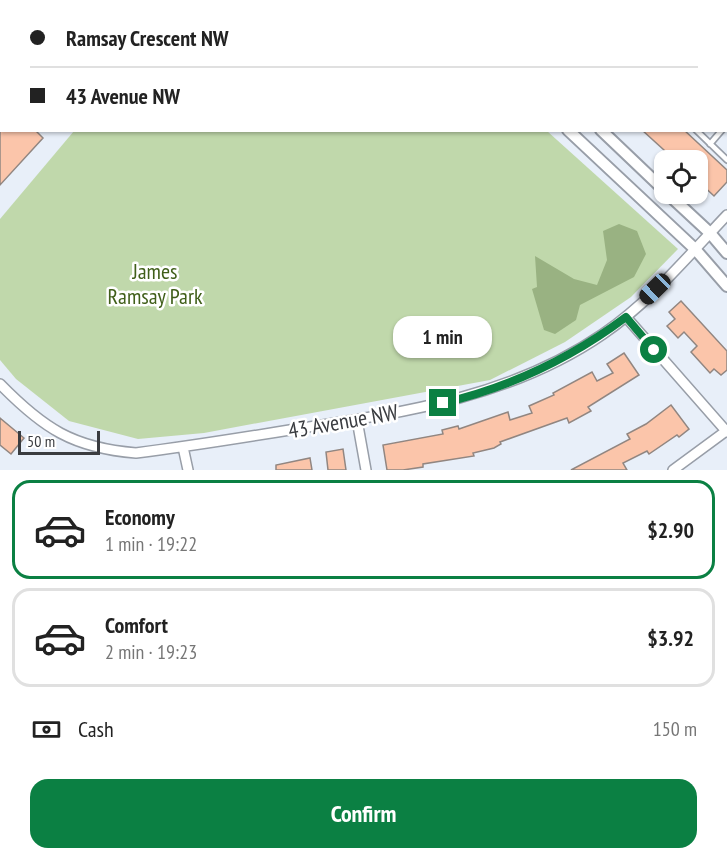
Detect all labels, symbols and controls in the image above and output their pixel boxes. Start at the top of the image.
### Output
text: Ramsay Crescent NW [66,24,229,52]
text: 43 Avenue NW [66,82,180,110]
map controls [654,150,708,204]
button: locate [654,150,708,204]
park label: James Ramsay Park [108,257,203,310]
car [636,270,674,308]
callout: 1 min [394,316,492,358]
text: 1 min [422,324,463,350]
route start [640,336,667,363]
route end [429,389,456,416]
street label: 43 Avenue NW [286,398,400,444]
scale bar [18,428,100,456]
text: 50 m [27,431,55,451]
icon: car [33,503,87,557]
text: Economy [105,503,175,531]
text: $2.90 [647,516,694,544]
text: 1 min · 19:22 [105,531,197,557]
icon: car [33,611,87,665]
text: Comfort [105,611,168,639]
text: $3.92 [647,624,694,652]
text: 2 min · 19:23 [105,639,197,665]
icon: cash [30,713,63,746]
text: Cash [78,715,114,743]
text: 150 m [653,716,697,742]
button: Confirm [30,779,697,848]

